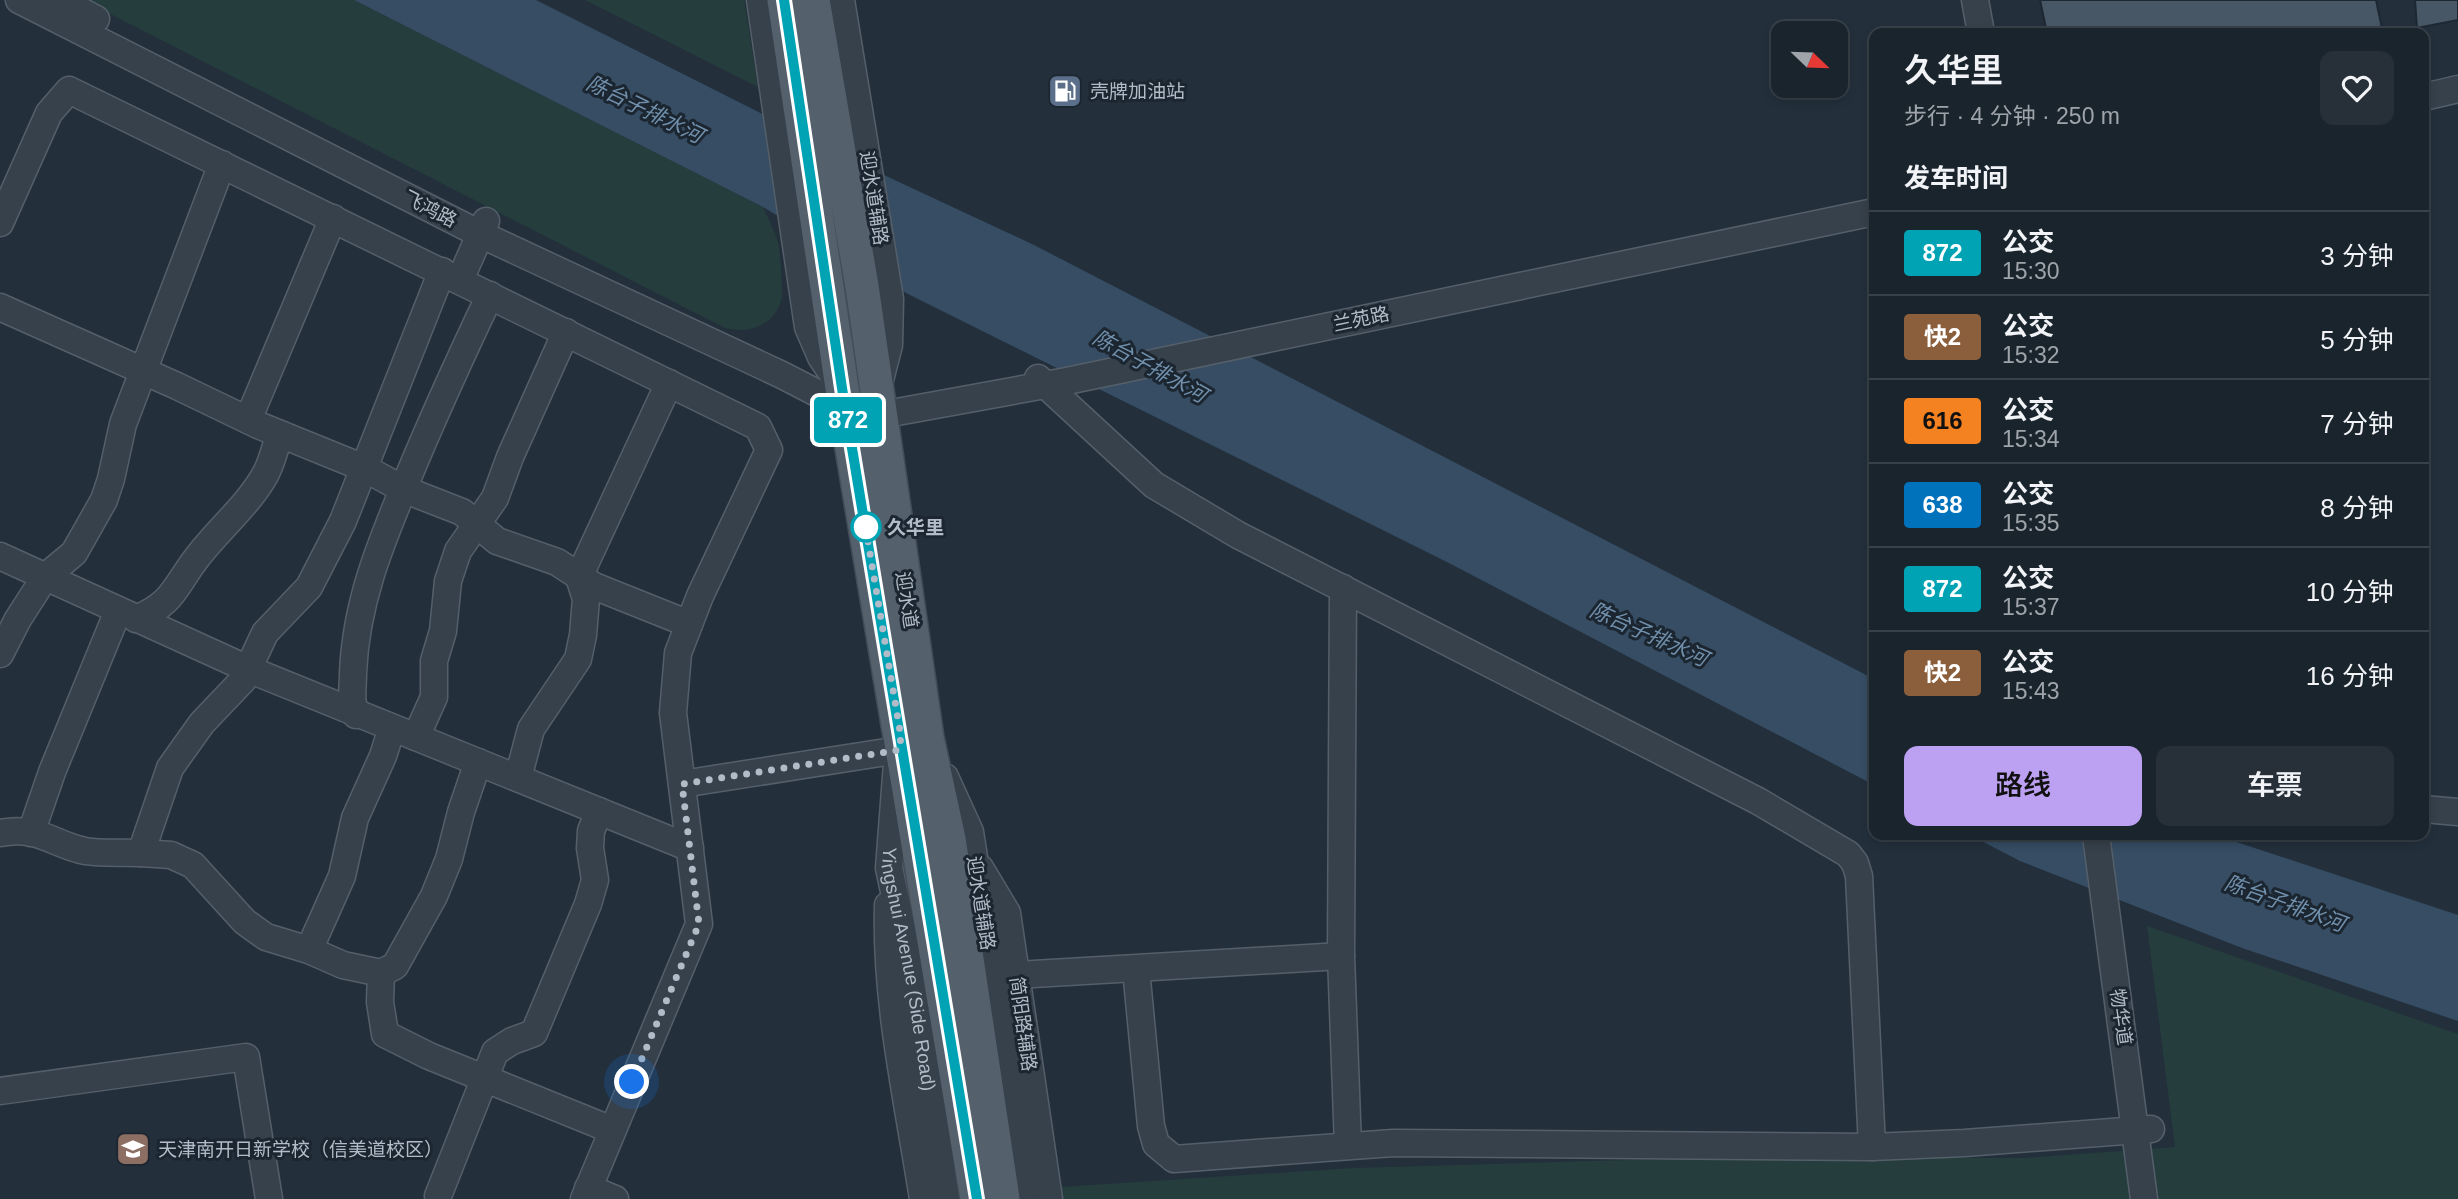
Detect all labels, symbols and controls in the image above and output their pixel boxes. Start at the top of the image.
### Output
north arrow [1771,21,1848,98]
map controls [1771,21,1848,98]
button: heart [2320,51,2394,125]
text: 久华里 [1904,52,2003,89]
water label: 陈台子排水河 [583,71,710,149]
fuel station icon: 壳牌加油站 [1046,72,1084,110]
place label: 壳牌加油站 [1090,81,1185,102]
text: 步行 · 4 分钟 · 250 m [1904,103,2120,129]
street label: 迎水道辅路 [856,149,892,247]
text: 发车时间 [1904,163,2008,193]
street label: 飞鸿路 [400,187,460,231]
text: 公交 [2002,227,2054,257]
text: 872 [1922,239,1963,266]
text: 3 分钟 [2320,241,2394,271]
text: 15:30 [2002,258,2060,284]
street label: 兰苑路 [1331,303,1391,335]
text: 公交 [2002,311,2054,341]
text: 快2 [1924,323,1961,350]
water label: 陈台子排水河 [1089,325,1214,409]
text: 5 分钟 [2320,325,2394,355]
text: 15:32 [2002,342,2060,368]
text: 公交 [2002,395,2054,425]
line badge: 872 [808,397,888,443]
text: 872 [828,406,868,433]
text: 616 [1922,407,1963,434]
text: 7 分钟 [2320,409,2394,439]
text: 15:34 [2002,426,2060,452]
text: 公交 [2002,479,2054,509]
text: 638 [1922,491,1963,518]
text: 8 分钟 [2320,493,2394,523]
text: 15:35 [2002,510,2060,536]
marker: 久华里 [851,512,881,542]
place label: 久华里 [887,517,944,538]
text: 公交 [2002,563,2054,593]
street label: 迎水道 [892,570,922,630]
text: 872 [1922,575,1963,602]
text: 10 分钟 [2306,577,2394,607]
text: 15:37 [2002,594,2060,620]
water label: 陈台子排水河 [1587,598,1715,672]
text: 公交 [2002,647,2054,677]
text: 快2 [1924,659,1961,686]
text: 16 分钟 [2306,661,2394,691]
text: 15:43 [2002,678,2060,704]
button: 路线 [1904,746,2142,826]
button: 车票 [2156,746,2394,826]
street label: Yingshui Avenue (Side Road) [878,846,940,1092]
street label: 迎水道辅路 [963,854,999,952]
water label: 陈台子排水河 [2222,871,2352,937]
street label: 简阳路辅路 [1006,975,1040,1073]
street label: 物华道 [2107,987,2135,1047]
your location [614,1064,649,1099]
school or university icon: 天津南开日新学校（信美道校区） [114,1130,152,1168]
place label: 天津南开日新学校（信美道校区） [158,1139,443,1160]

